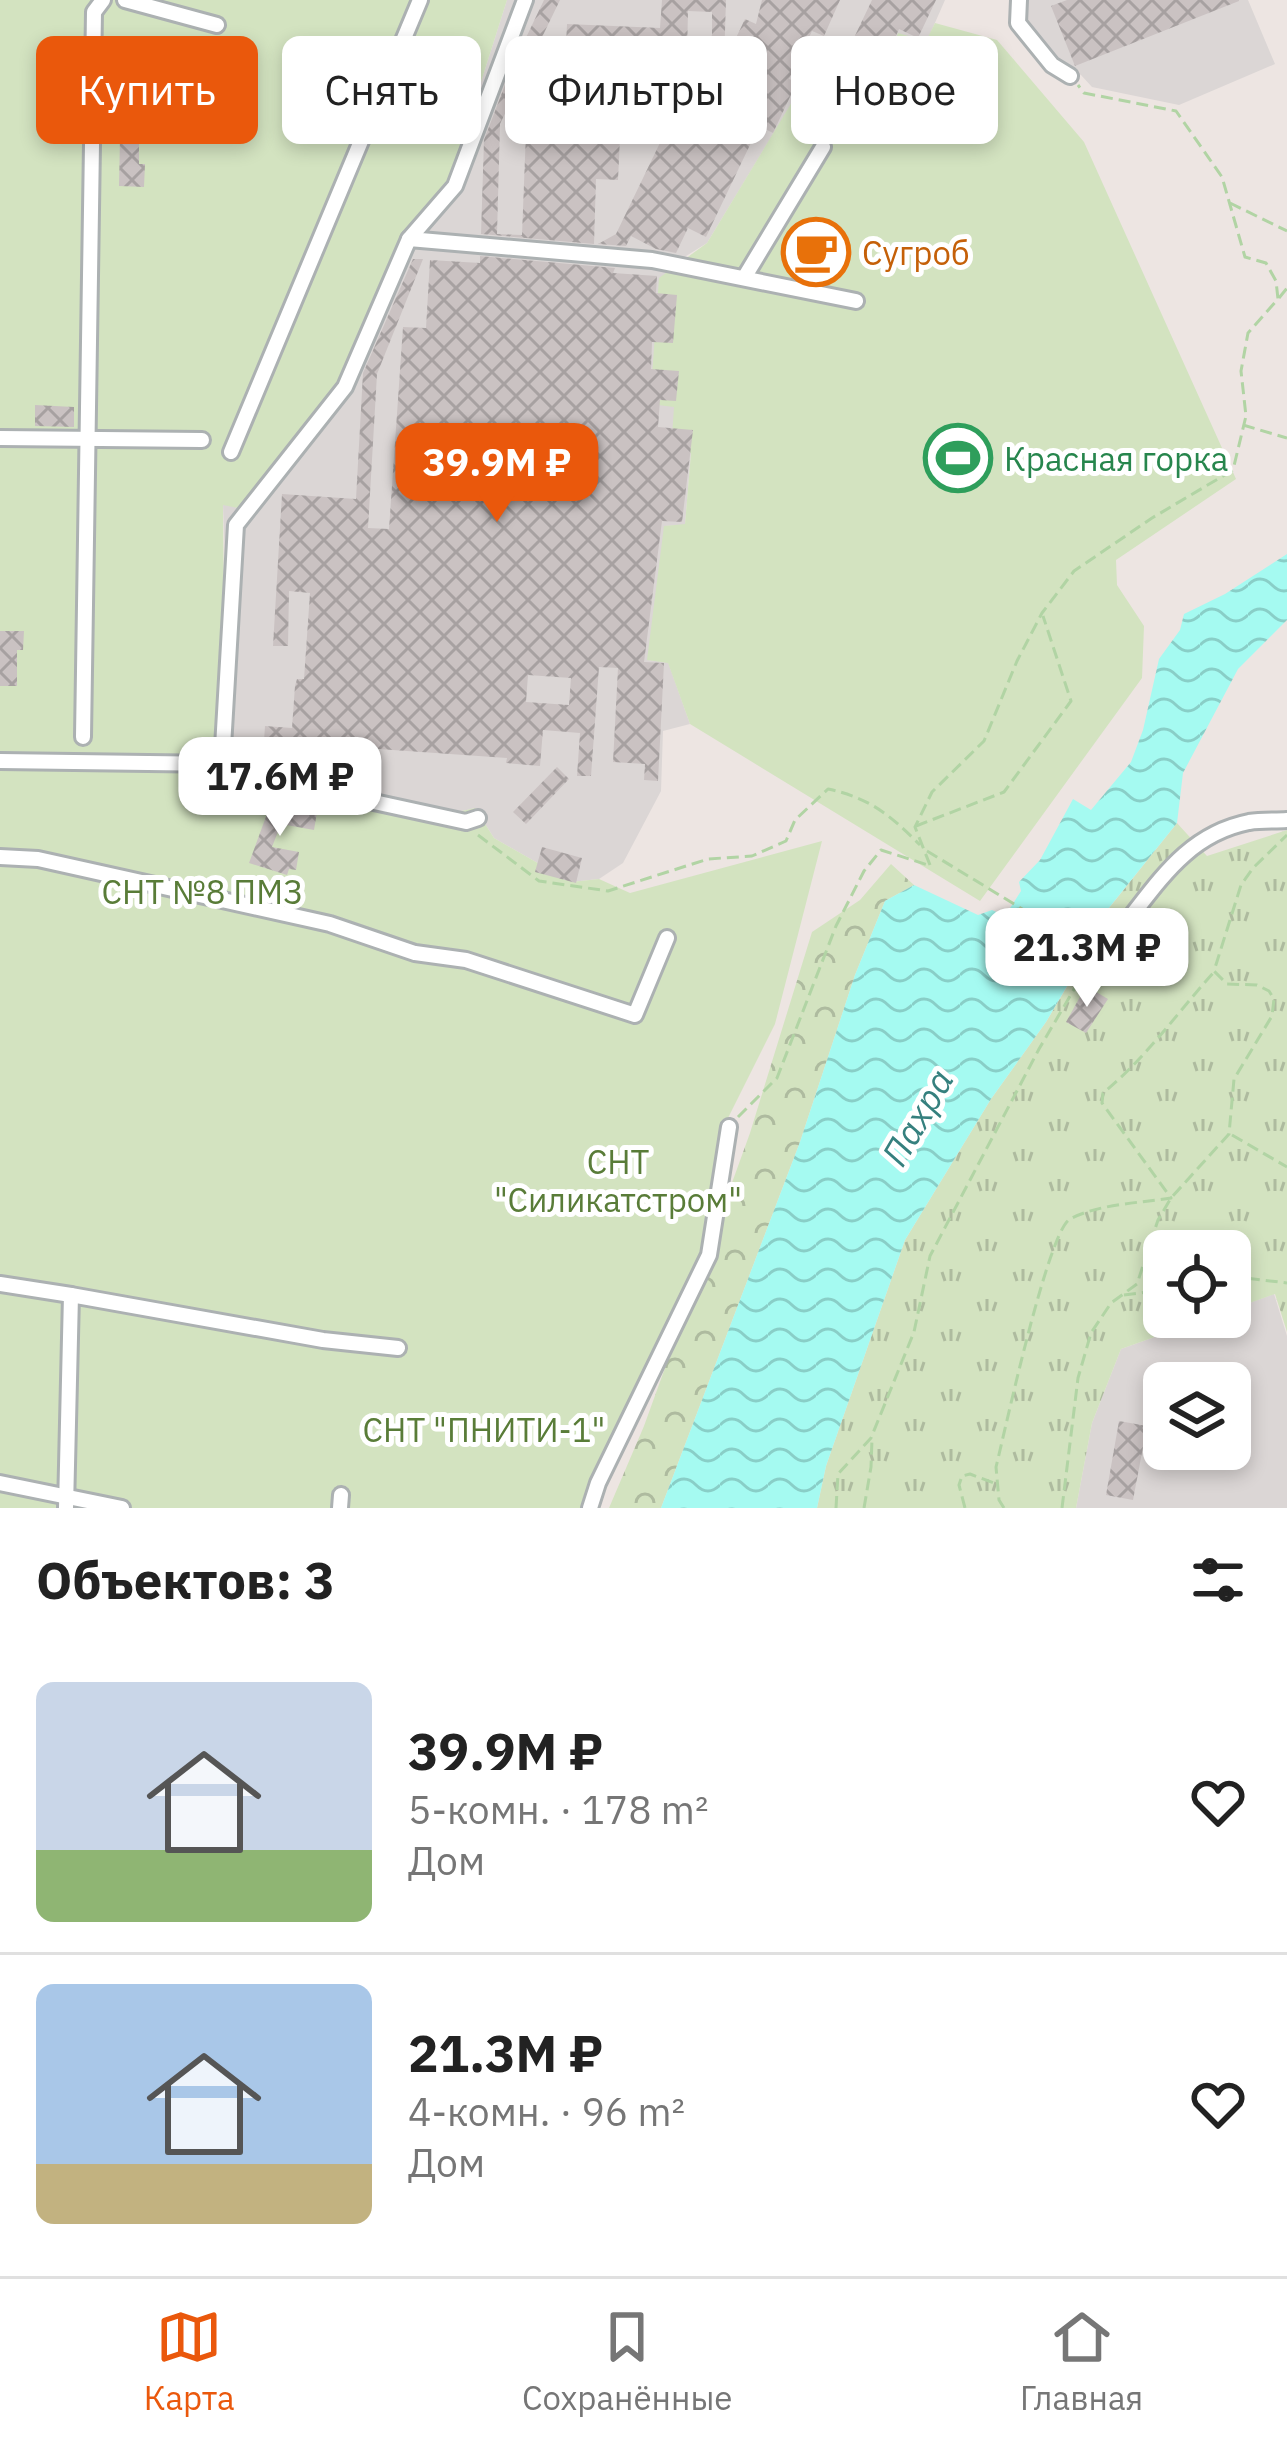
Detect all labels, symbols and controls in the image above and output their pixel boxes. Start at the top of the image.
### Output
chip: Купить [36,36,258,144]
chip: Снять [282,36,481,144]
chip: Фильтры [505,36,767,144]
chip: Новое [791,36,998,144]
cafe icon: Сугроб [781,217,851,287]
place label: Сугроб [862,231,970,274]
pin: 39.9M ₽ [386,423,608,525]
sports icon: Красная горка [923,423,993,493]
text: 39.9M ₽ [422,436,572,487]
place label: Красная горка [1004,437,1228,480]
pin: 17.6M ₽ [169,737,391,839]
text: 17.6M ₽ [205,750,355,801]
park label: СНТ №8 ПМЗ [101,870,303,913]
pin: 21.3M ₽ [976,908,1198,1010]
text: 21.3M ₽ [1012,921,1162,972]
water label: Пахра [871,1060,963,1174]
park label: СНТ "Силикатстром" [494,1140,742,1221]
map controls [1143,1230,1251,1470]
button: locate [1143,1230,1251,1338]
button: layers [1143,1362,1251,1470]
park label: СНТ "ПНИТИ-1" [363,1408,605,1451]
text: Объектов: 3 [36,1547,335,1613]
icon: filters [1185,1547,1251,1613]
text: 39.9M ₽ [408,1718,603,1784]
icon: home [132,1730,276,1874]
icon: heart [1185,1769,1251,1835]
text: 5-комн. · 178 m² [408,1784,708,1835]
text: Дом [408,1835,485,1886]
text: 21.3M ₽ [408,2020,603,2086]
icon: home [132,2032,276,2176]
icon: heart [1185,2071,1251,2137]
text: 4-комн. · 96 m² [408,2086,685,2137]
text: Дом [408,2137,485,2188]
tab: Карта [144,2304,235,2419]
tab: Сохранённые [522,2304,732,2419]
tab: Главная [1020,2304,1143,2419]

